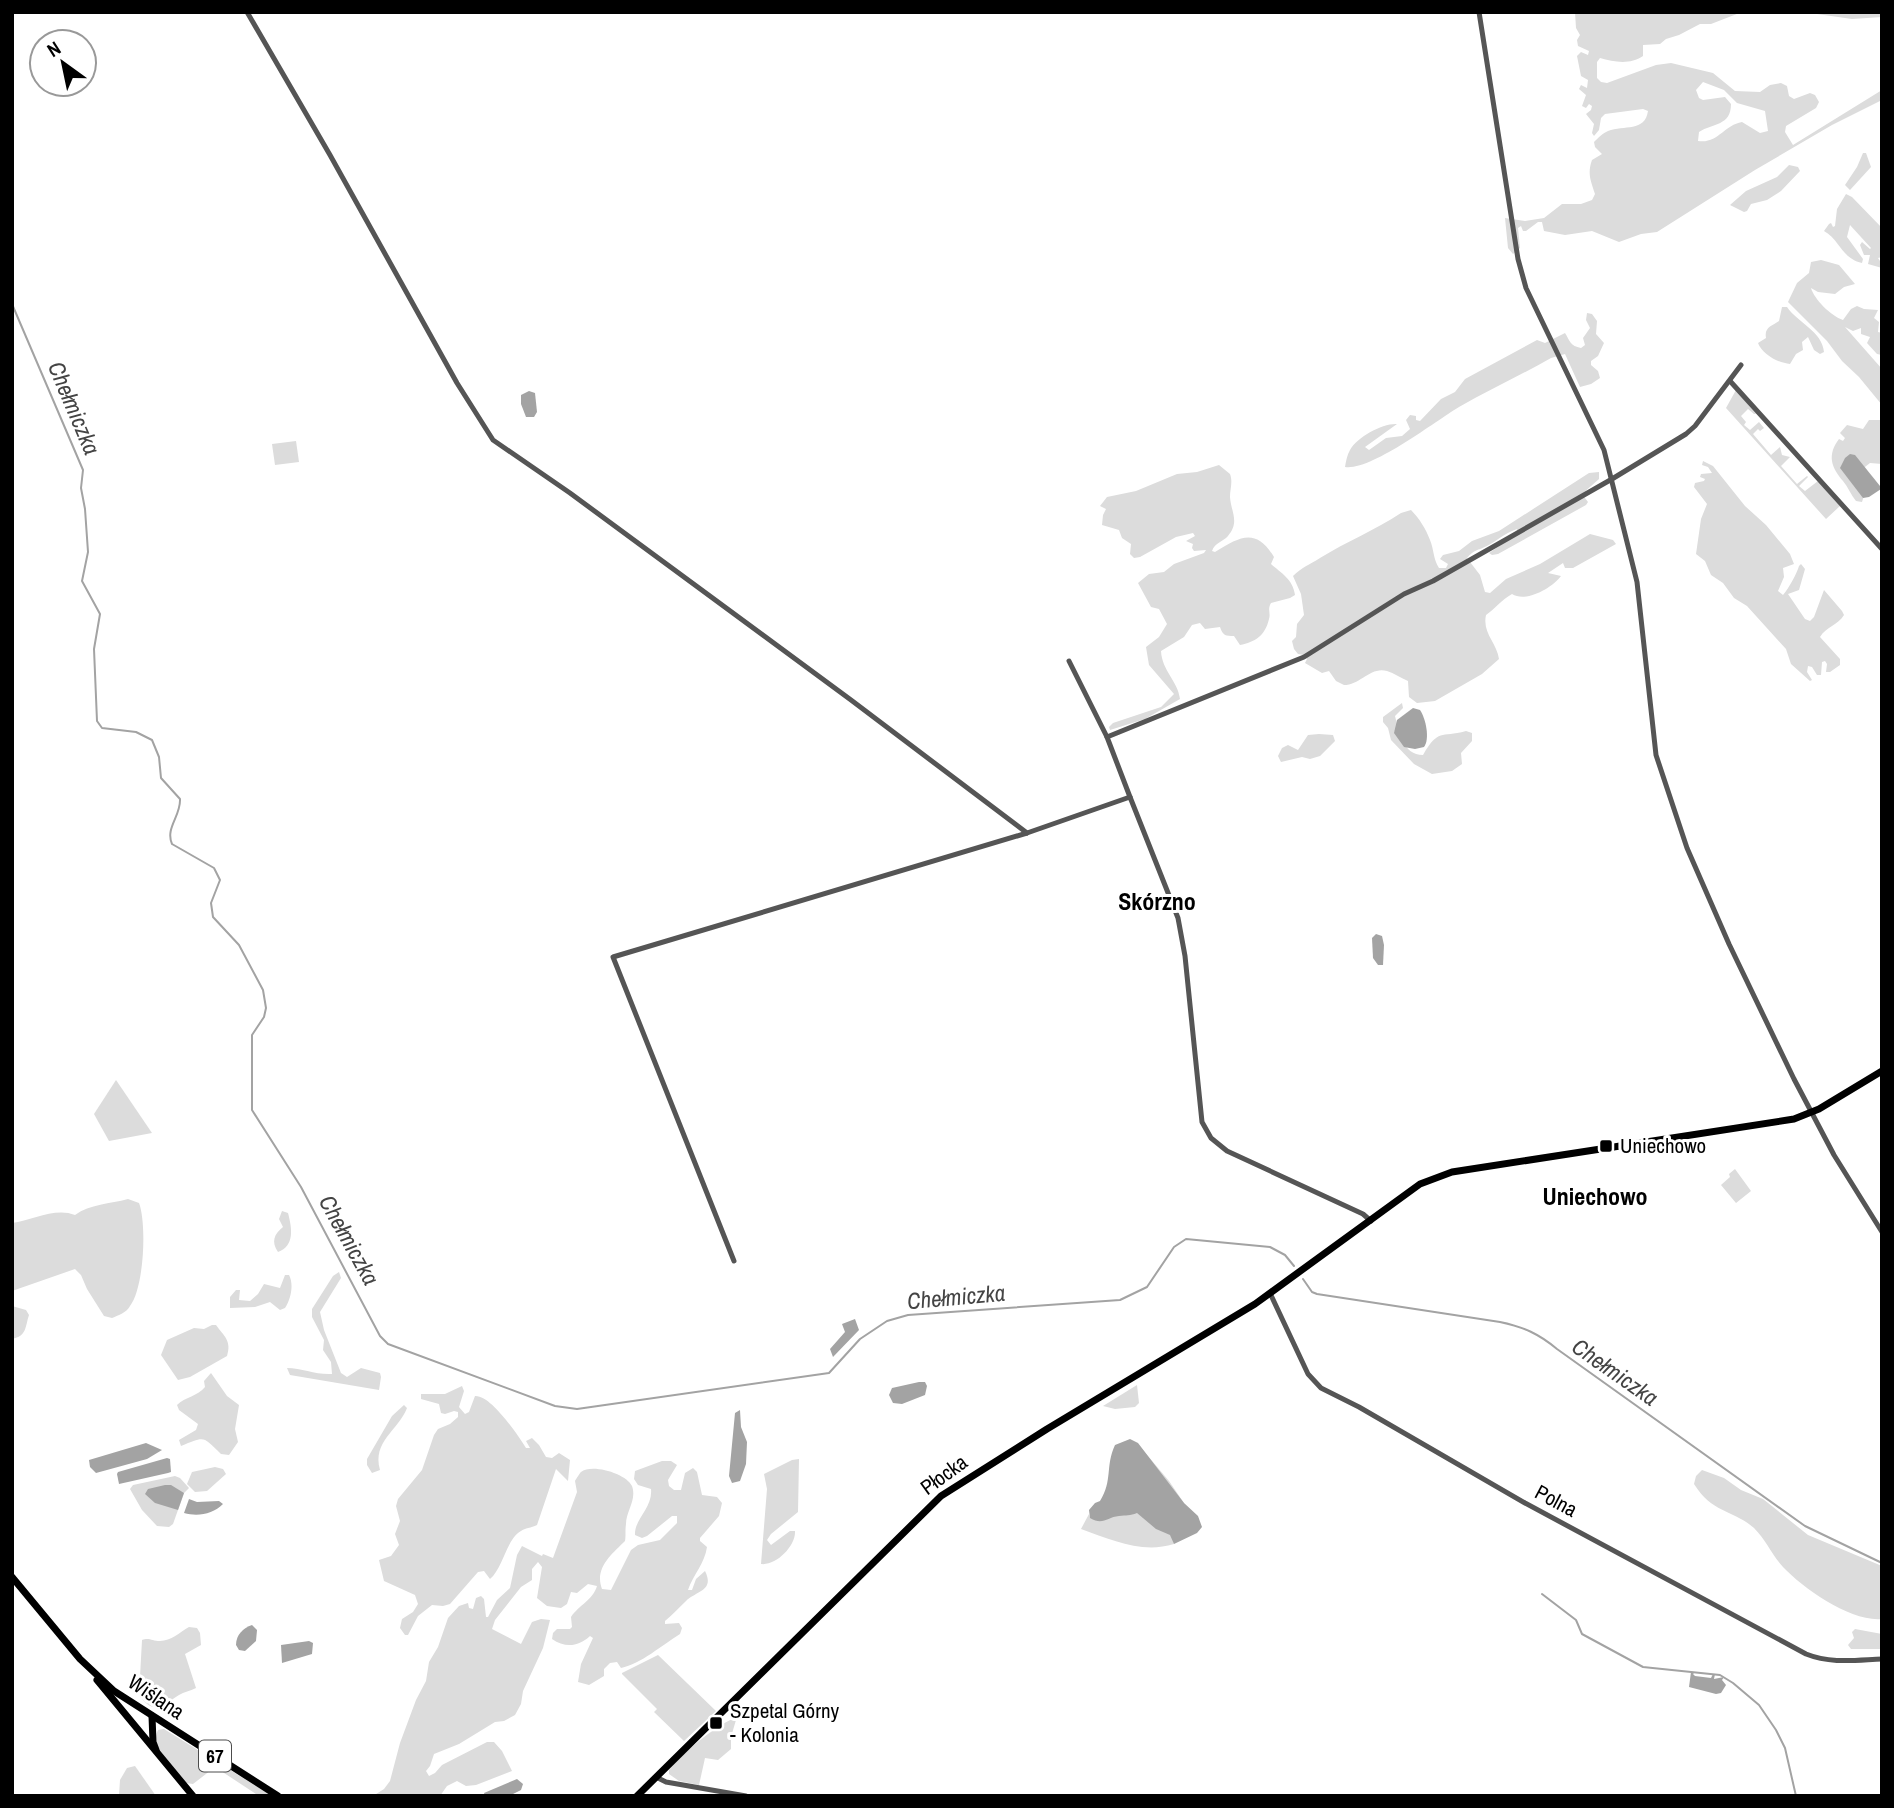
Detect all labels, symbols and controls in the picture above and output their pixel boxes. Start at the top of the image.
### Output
north arrow [28,28,98,98]
text: N [42,35,66,63]
water label: Chełmiczka [41,356,108,459]
district label: Skórzno [1118,885,1196,917]
place label: Uniechowo [1620,1131,1706,1160]
marker: Uniechowo [1598,1138,1614,1154]
district label: Uniechowo [1543,1180,1647,1212]
water label: Chełmiczka [312,1189,387,1290]
water label: Chełmiczka [906,1277,1006,1316]
water label: Chełmiczka [1566,1331,1665,1413]
street label: Płocka [914,1447,973,1502]
street label: Polna [1530,1477,1583,1524]
street label: Wiślana [122,1667,191,1726]
place label: Szpetal Górny - Kolonia [730,1696,840,1749]
marker: Szpetal Górny - Kolonia [708,1715,724,1731]
road number: 67 [199,1740,231,1772]

